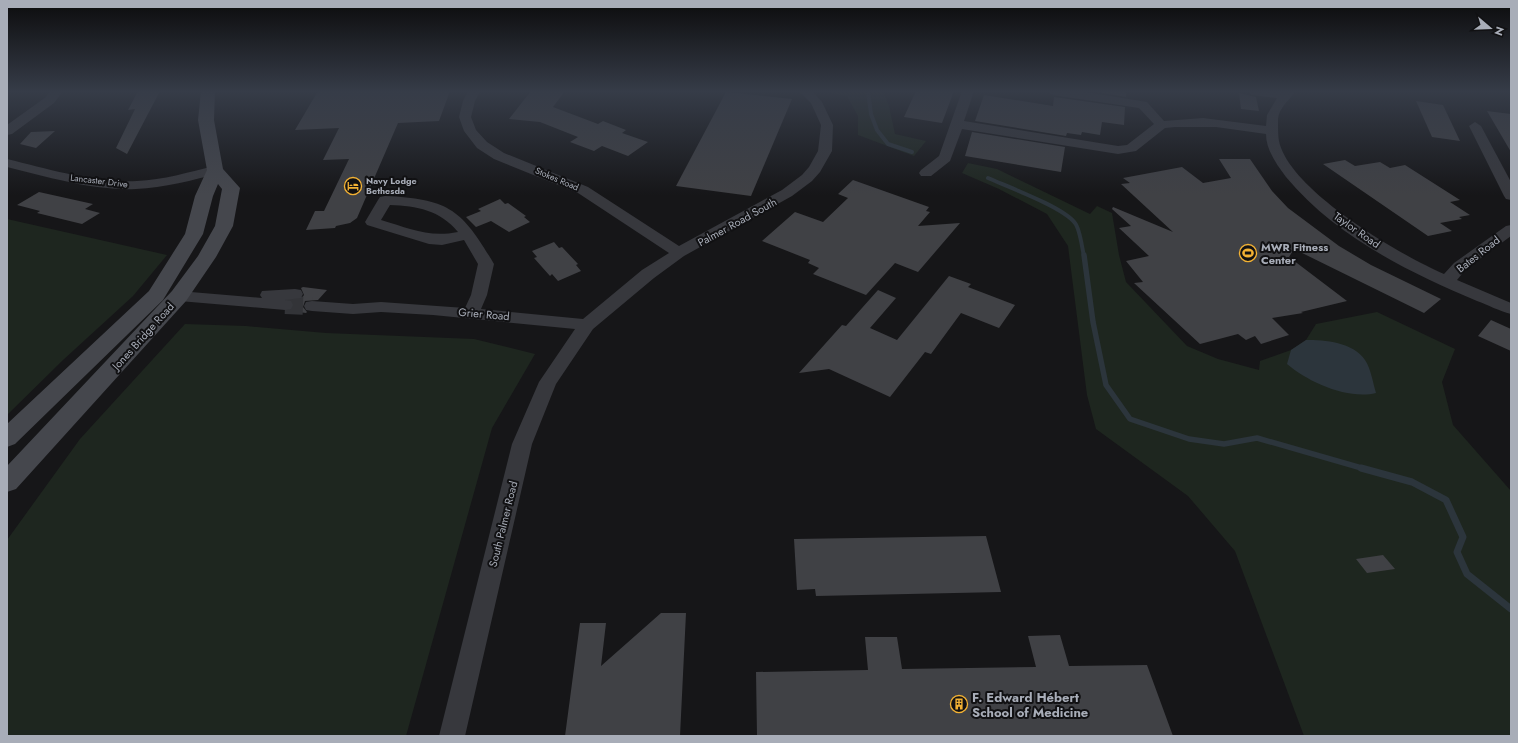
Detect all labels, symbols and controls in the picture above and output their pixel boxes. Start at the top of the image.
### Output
north arrow [1470,8,1510,48]
text: N [1490,25,1508,38]
street label: Stokes Road [533,164,581,194]
street label: Lancaster Drive [70,171,129,191]
place label: Navy Lodge Bethesda [366,174,417,197]
hotel icon: Navy Lodge Bethesda [343,176,363,196]
street label: Palmer Road South [695,194,779,250]
street label: Taylor Road [1331,208,1383,252]
street label: Bates Road [1453,232,1503,276]
place label: MWR Fitness Center [1261,239,1328,268]
sports icon: MWR Fitness Center [1238,243,1258,263]
street label: Jones Bridge Road [107,299,178,375]
street label: Grier Road [458,304,510,324]
street label: South Palmer Road [485,479,521,569]
place label: F. Edward Hébert School of Medicine [972,688,1089,722]
building icon: F. Edward Hébert School of Medicine [949,694,969,714]

